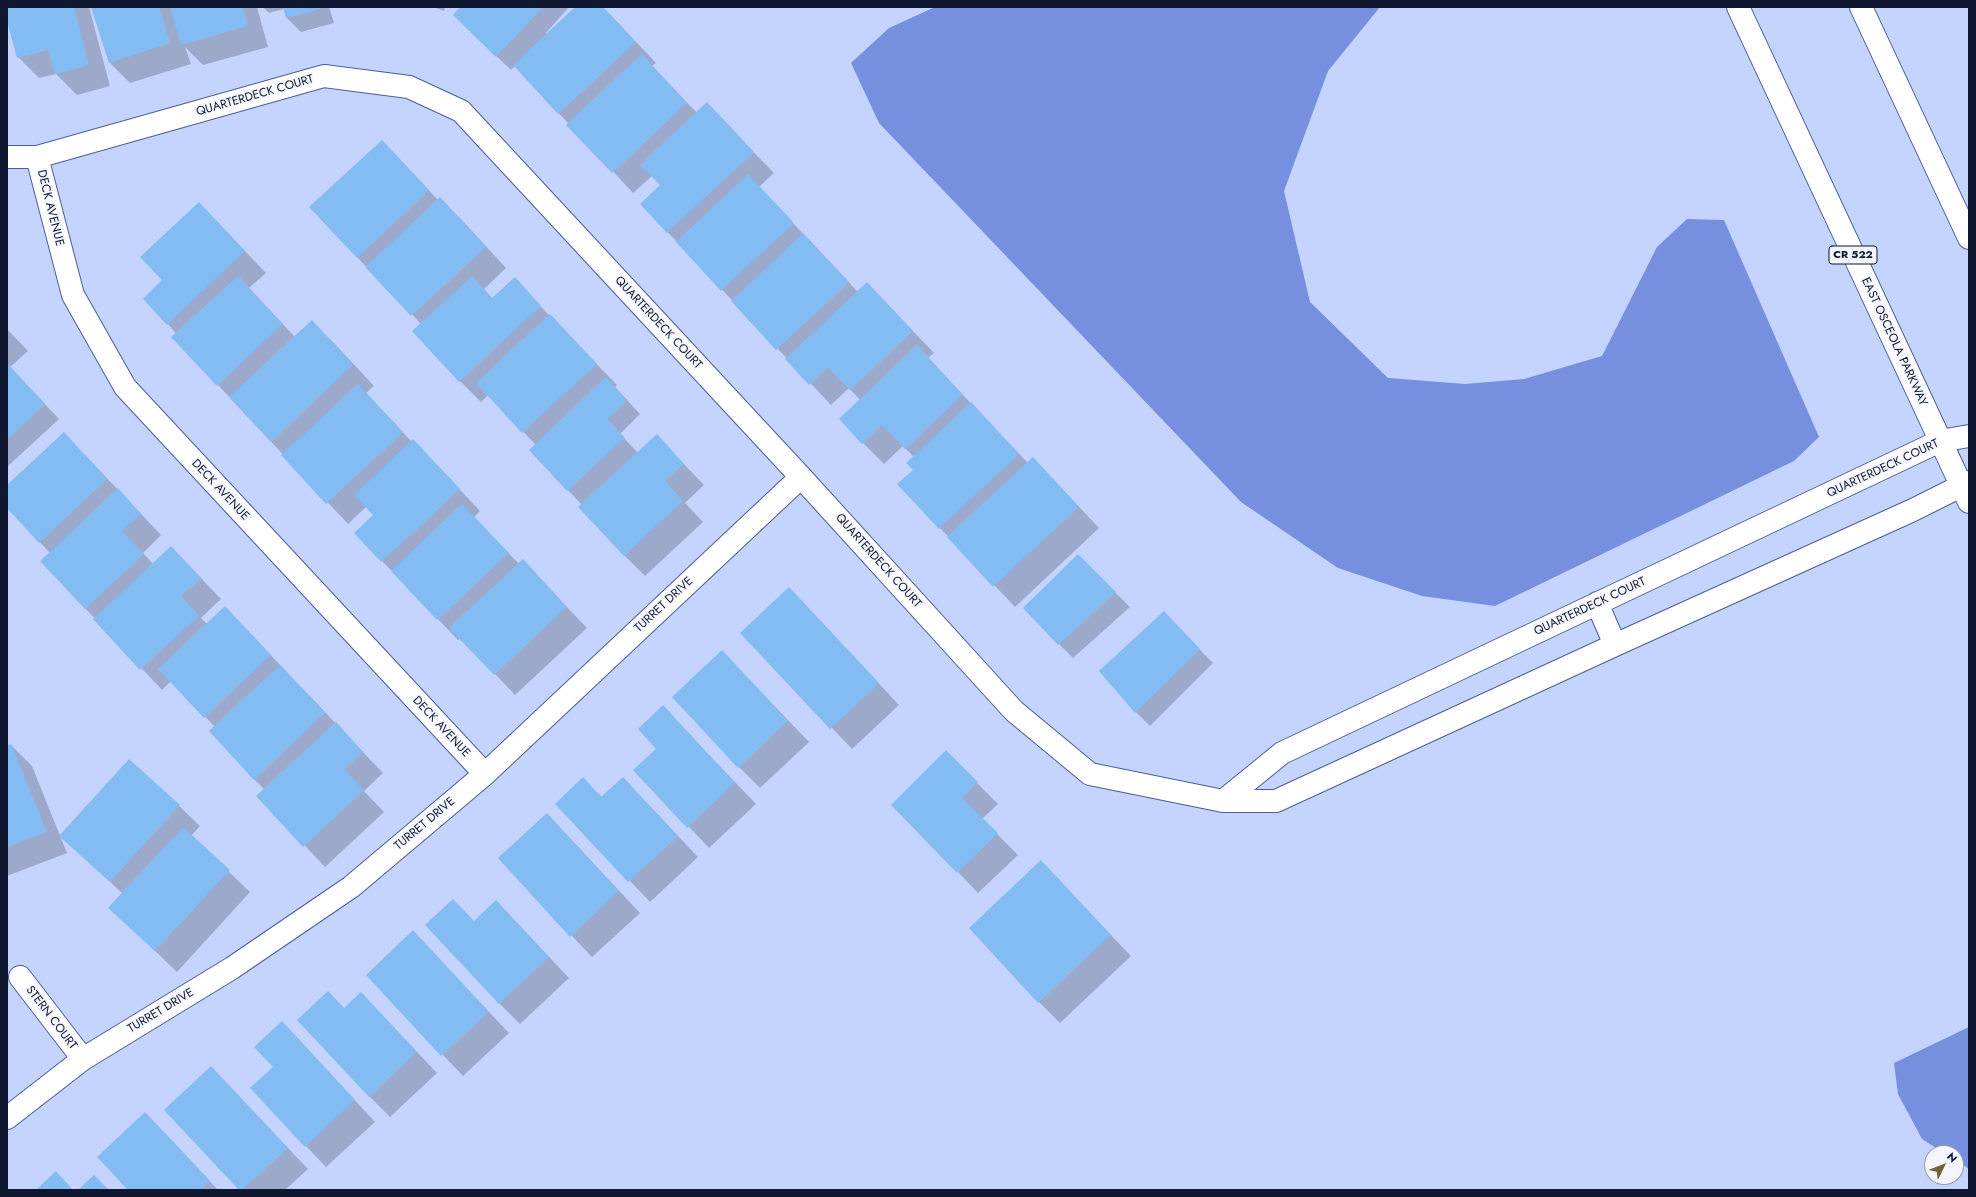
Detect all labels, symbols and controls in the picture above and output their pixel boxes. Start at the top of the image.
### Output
street label: QUARTERDECK COURT [195,72,315,120]
street label: DECK AVENUE [34,168,66,248]
road number: CR 522 [1829,246,1877,264]
street label: QUARTERDECK COURT [611,274,705,372]
street label: EAST OSCEOLA PARKWAY [1858,276,1930,408]
street label: QUARTERDECK COURT [1825,437,1941,501]
street label: DECK AVENUE [188,457,252,523]
street label: QUARTERDECK COURT [832,511,924,611]
street label: TURRET DRIVE [632,574,696,636]
street label: QUARTERDECK COURT [1532,575,1648,639]
street label: DECK AVENUE [409,694,473,760]
street label: TURRET DRIVE [392,794,458,854]
street label: STERN COURT [22,983,80,1053]
street label: TURRET DRIVE [125,986,197,1036]
north arrow [1924,1145,1964,1185]
text: N [1943,1149,1961,1166]

